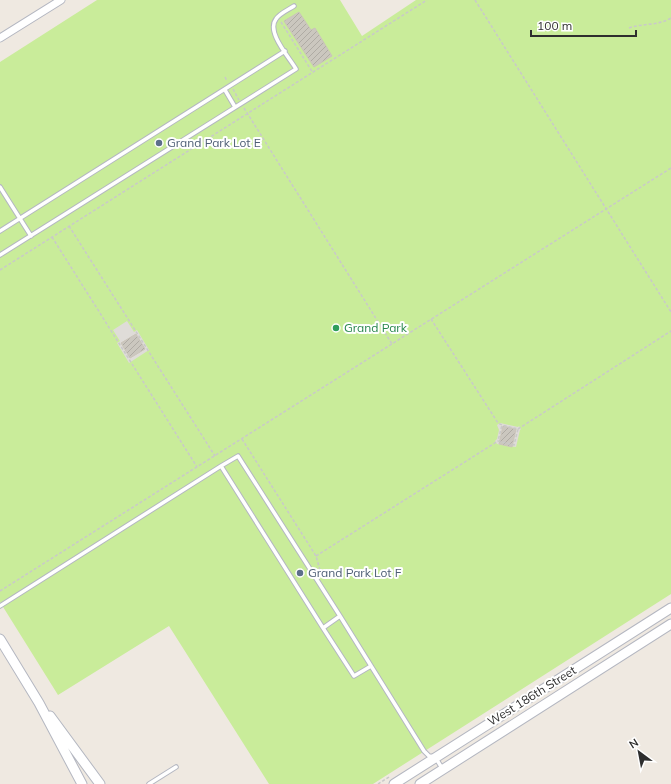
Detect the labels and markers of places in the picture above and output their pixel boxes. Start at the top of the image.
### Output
place label: Grand Park Lot E [167,135,261,150]
marker: Grand Park Lot E [154,138,164,148]
place label: Grand Park [344,320,408,335]
marker: Grand Park [331,323,341,333]
place label: Grand Park Lot F [308,565,402,580]
marker: Grand Park Lot F [295,568,305,578]

